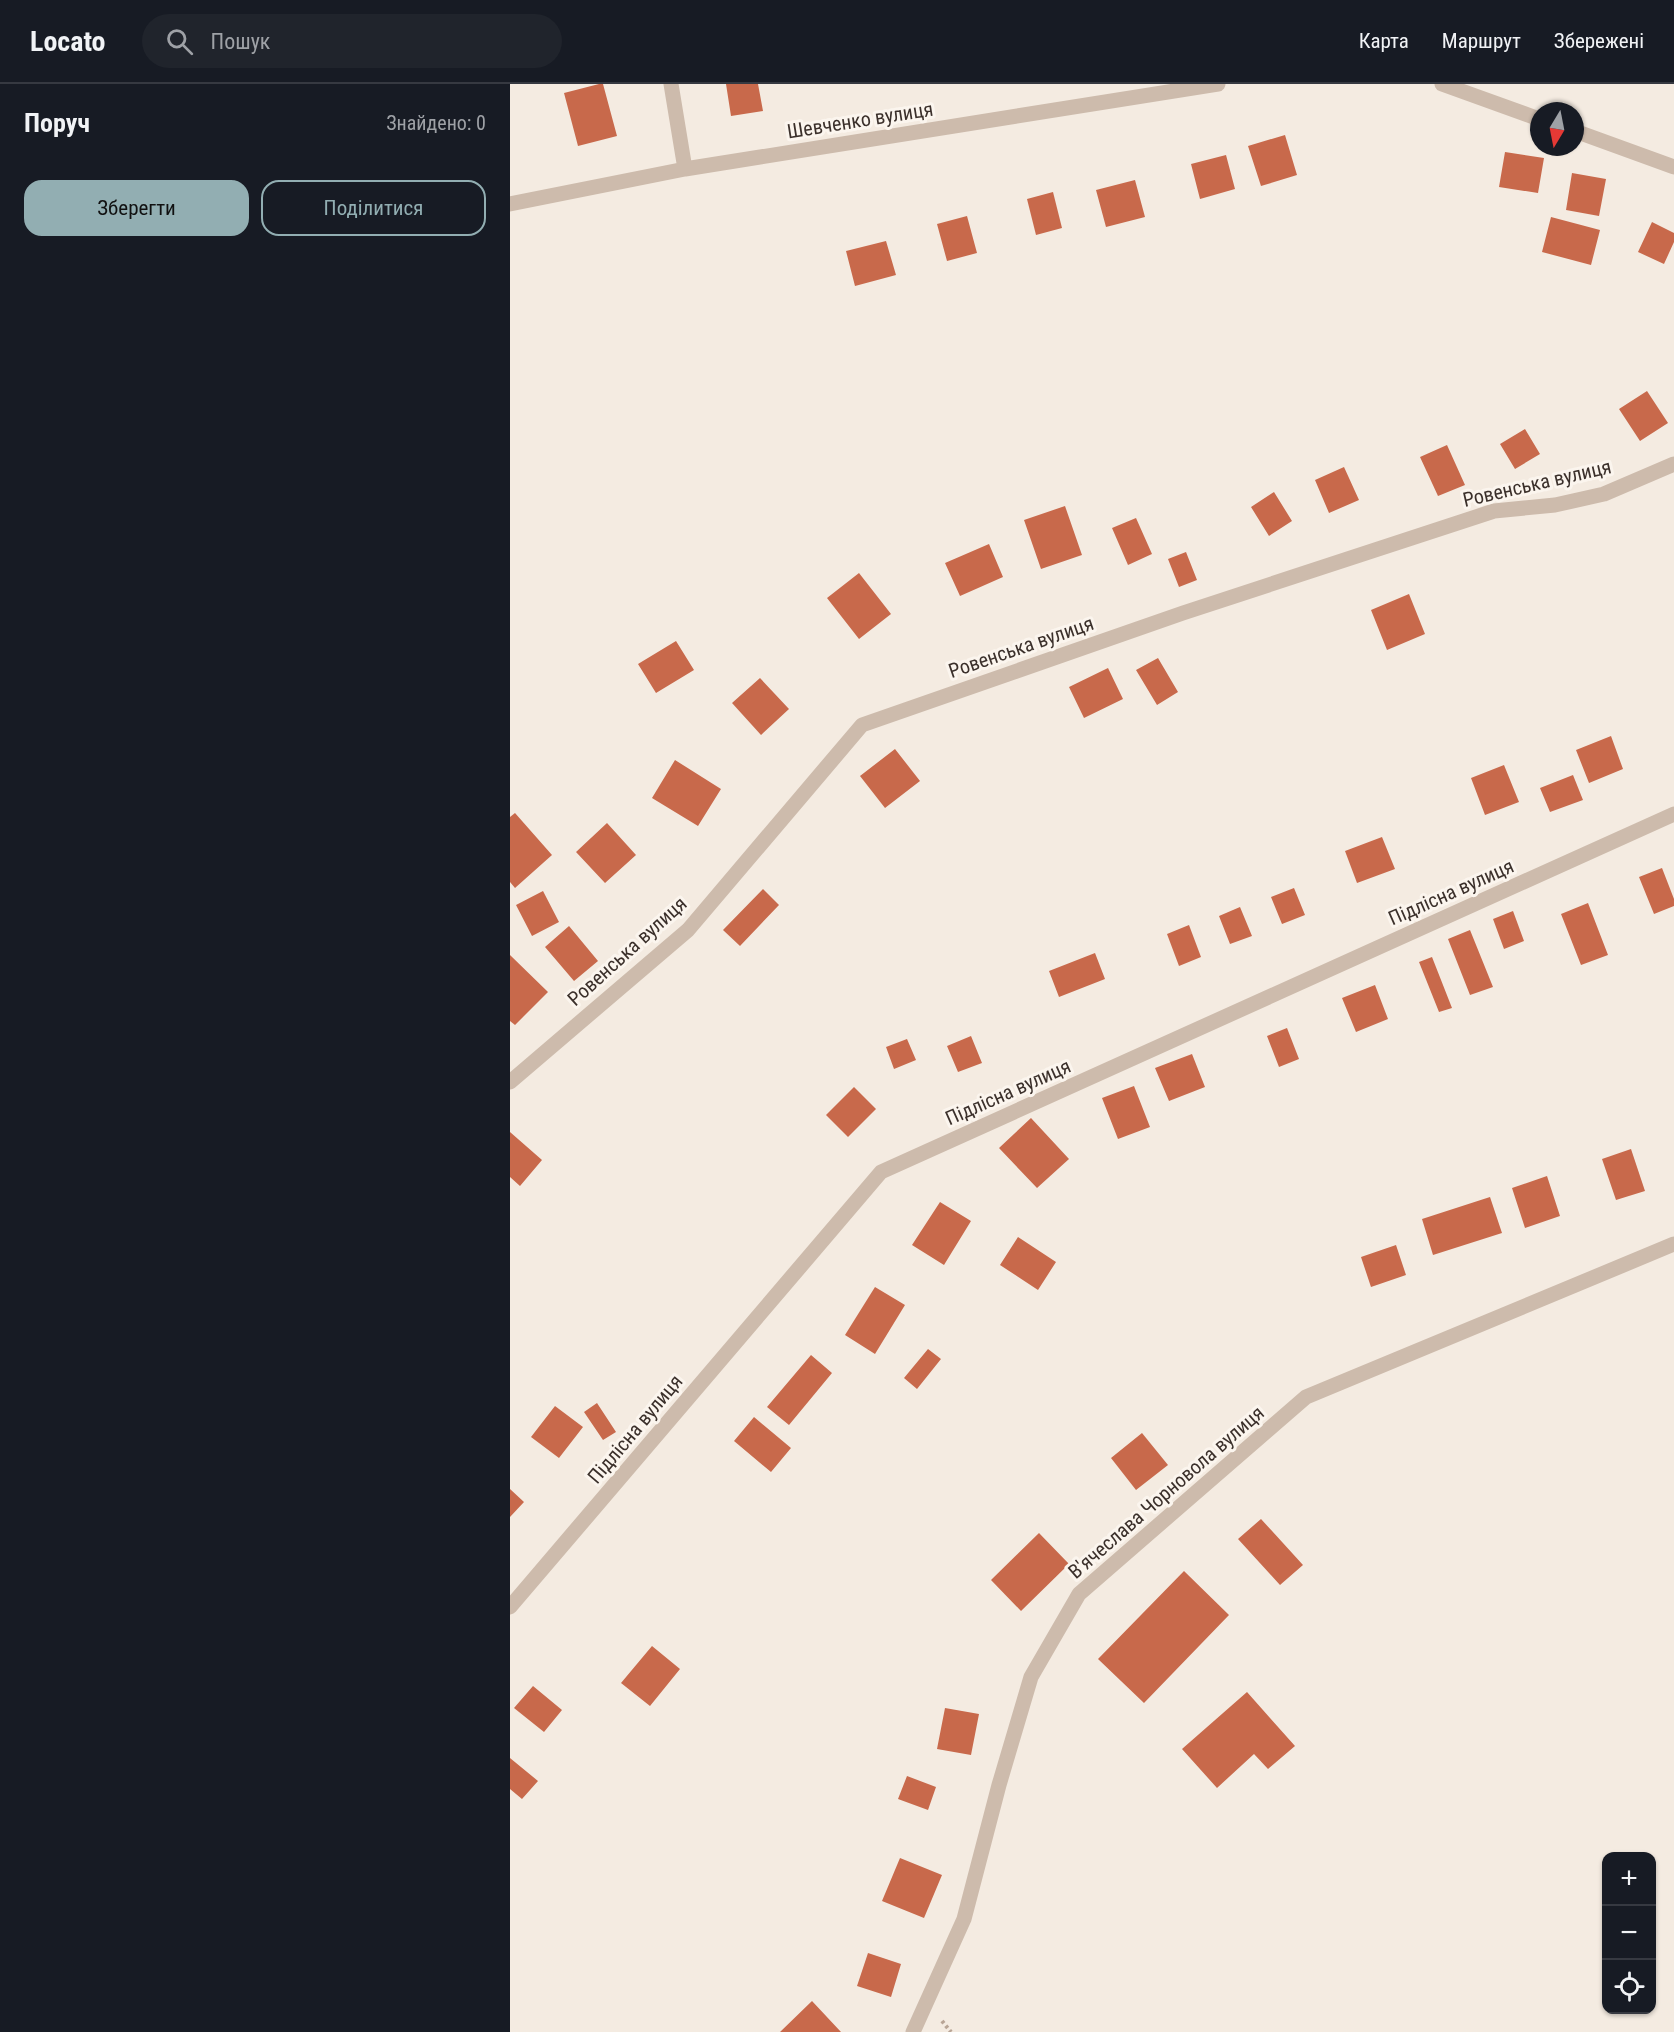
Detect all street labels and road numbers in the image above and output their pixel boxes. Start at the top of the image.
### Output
street label: Шевченко вулиця [785,97,935,143]
street label: Ровенська вулиця [1460,454,1614,512]
street label: Ровенська вулиця [945,611,1097,683]
street label: Підлісна вулиця [1385,854,1517,930]
street label: Ровенська вулиця [563,891,691,1011]
street label: Підлісна вулиця [942,1054,1074,1130]
street label: Підлісна вулиця [583,1370,687,1488]
street label: В'ячеслава Чорновола вулиця [1063,1401,1269,1583]

